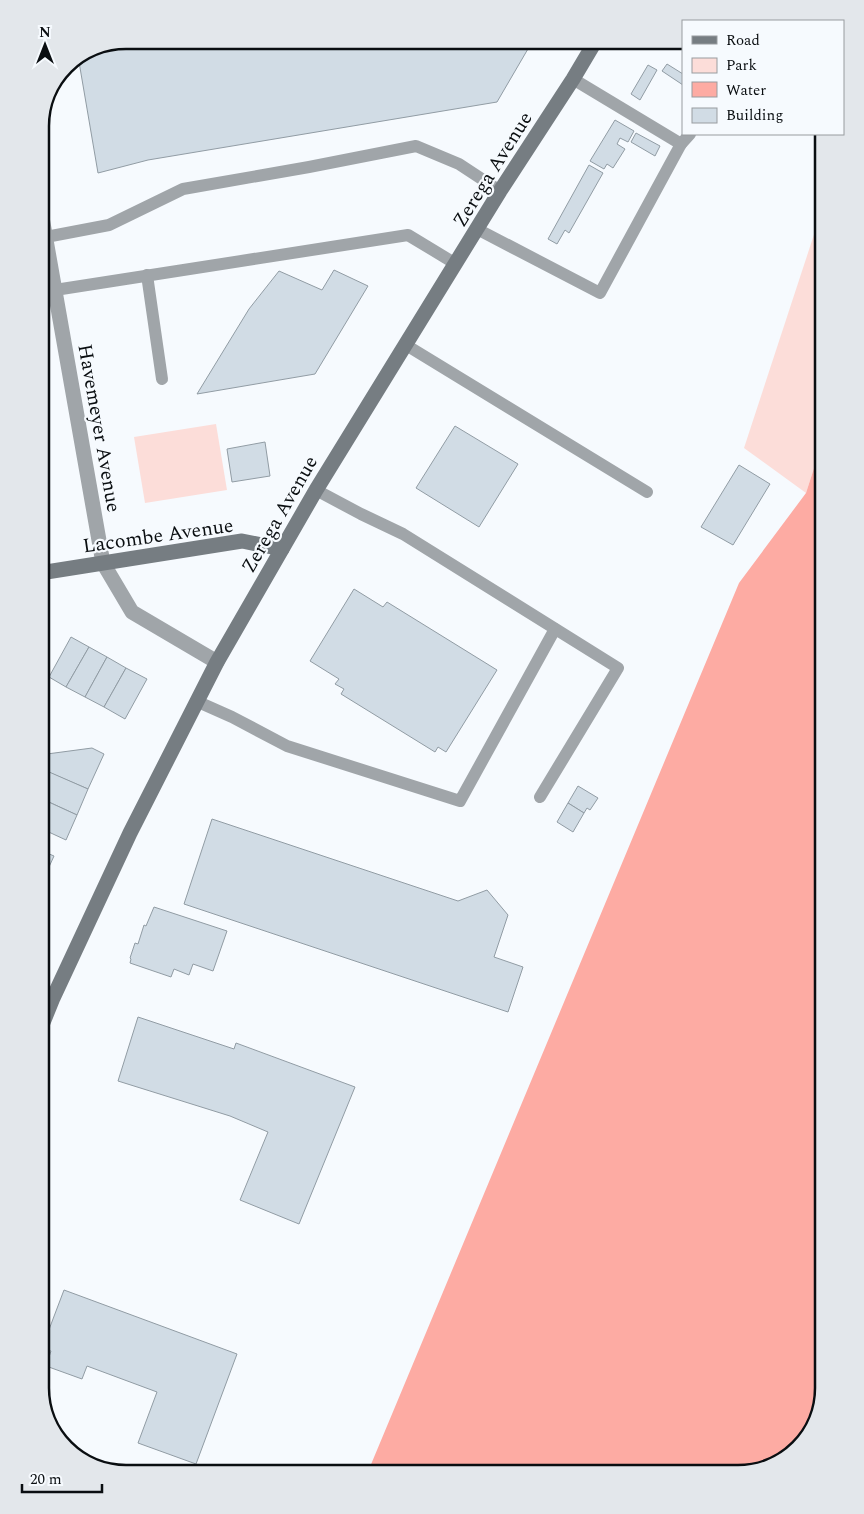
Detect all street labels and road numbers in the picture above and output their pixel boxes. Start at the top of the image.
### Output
street label: Zerega Avenue [445,106,540,233]
street label: Havemeyer Avenue [69,342,129,515]
street label: Zerega Avenue [234,450,326,579]
street label: Lacombe Avenue [81,511,235,561]

